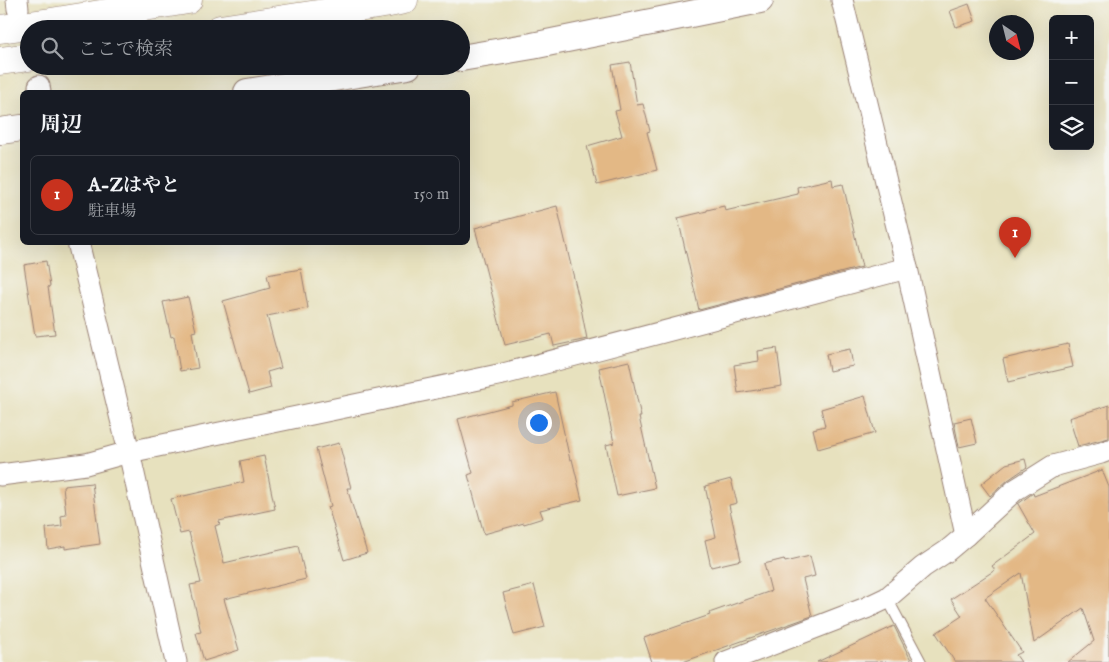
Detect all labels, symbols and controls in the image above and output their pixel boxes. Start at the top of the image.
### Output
north arrow [989,15,1034,60]
map controls [1049,15,1094,150]
button: + [1049,15,1094,60]
search box [20,20,470,75]
icon: search [38,34,66,62]
text: ここで検索 [78,38,173,62]
button: − [1049,60,1094,105]
button: layers [1049,105,1094,150]
text: 周辺 [40,112,82,139]
text: A-Zはやと [88,174,180,198]
text: 1 [54,185,60,205]
text: 150 m [414,185,449,205]
text: 駐車場 [88,202,136,222]
pin: 1 [999,217,1031,258]
your location [526,410,552,436]

